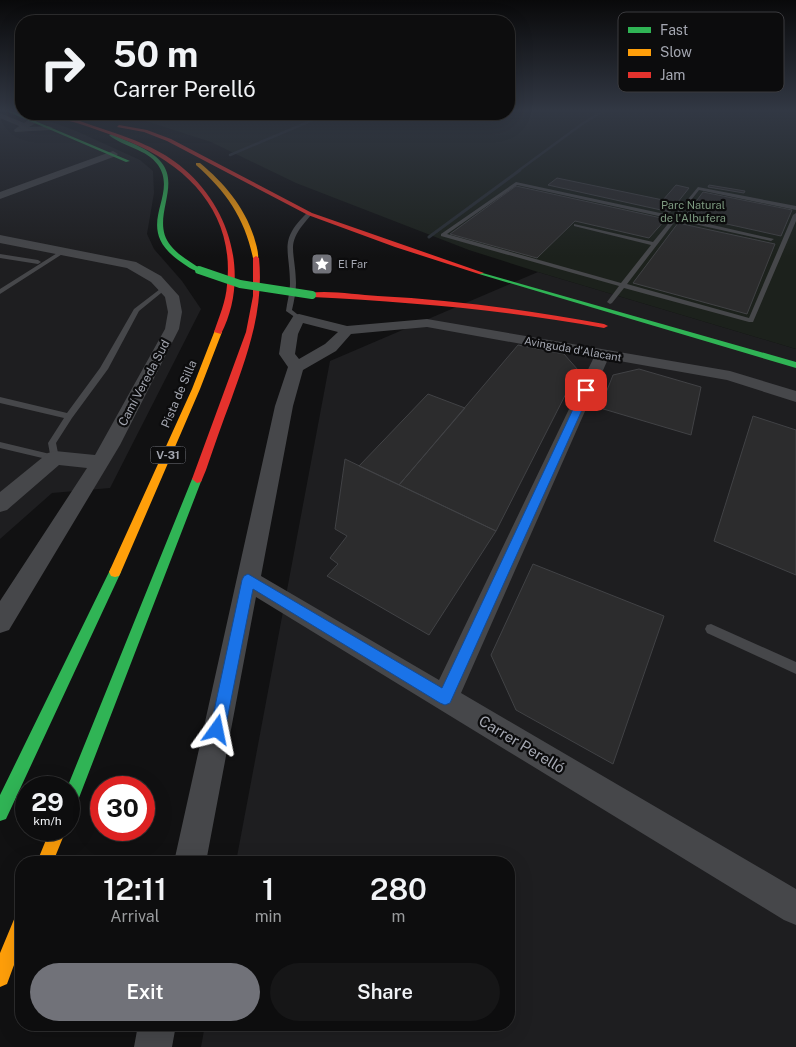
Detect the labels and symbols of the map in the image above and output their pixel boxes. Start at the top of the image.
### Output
legend [618,12,784,92]
text: Fast [660,22,688,38]
text: Slow [660,44,692,60]
text: Jam [660,67,685,83]
park label: Parc Natural de l'Albufera [660,199,726,224]
place icon: El Far [310,252,334,276]
place label: El Far [338,258,368,270]
street label: Avinguda d'Alacant [523,335,623,363]
street label: Camí Vereda Sud [115,338,173,428]
street label: Pista de Silla [158,358,200,430]
pin [565,369,607,411]
road number: V-31 [150,446,186,464]
position arrow [190,703,242,755]
street label: Carrer Perelló [476,712,568,776]
speed limit sign: 30 [90,776,155,841]

